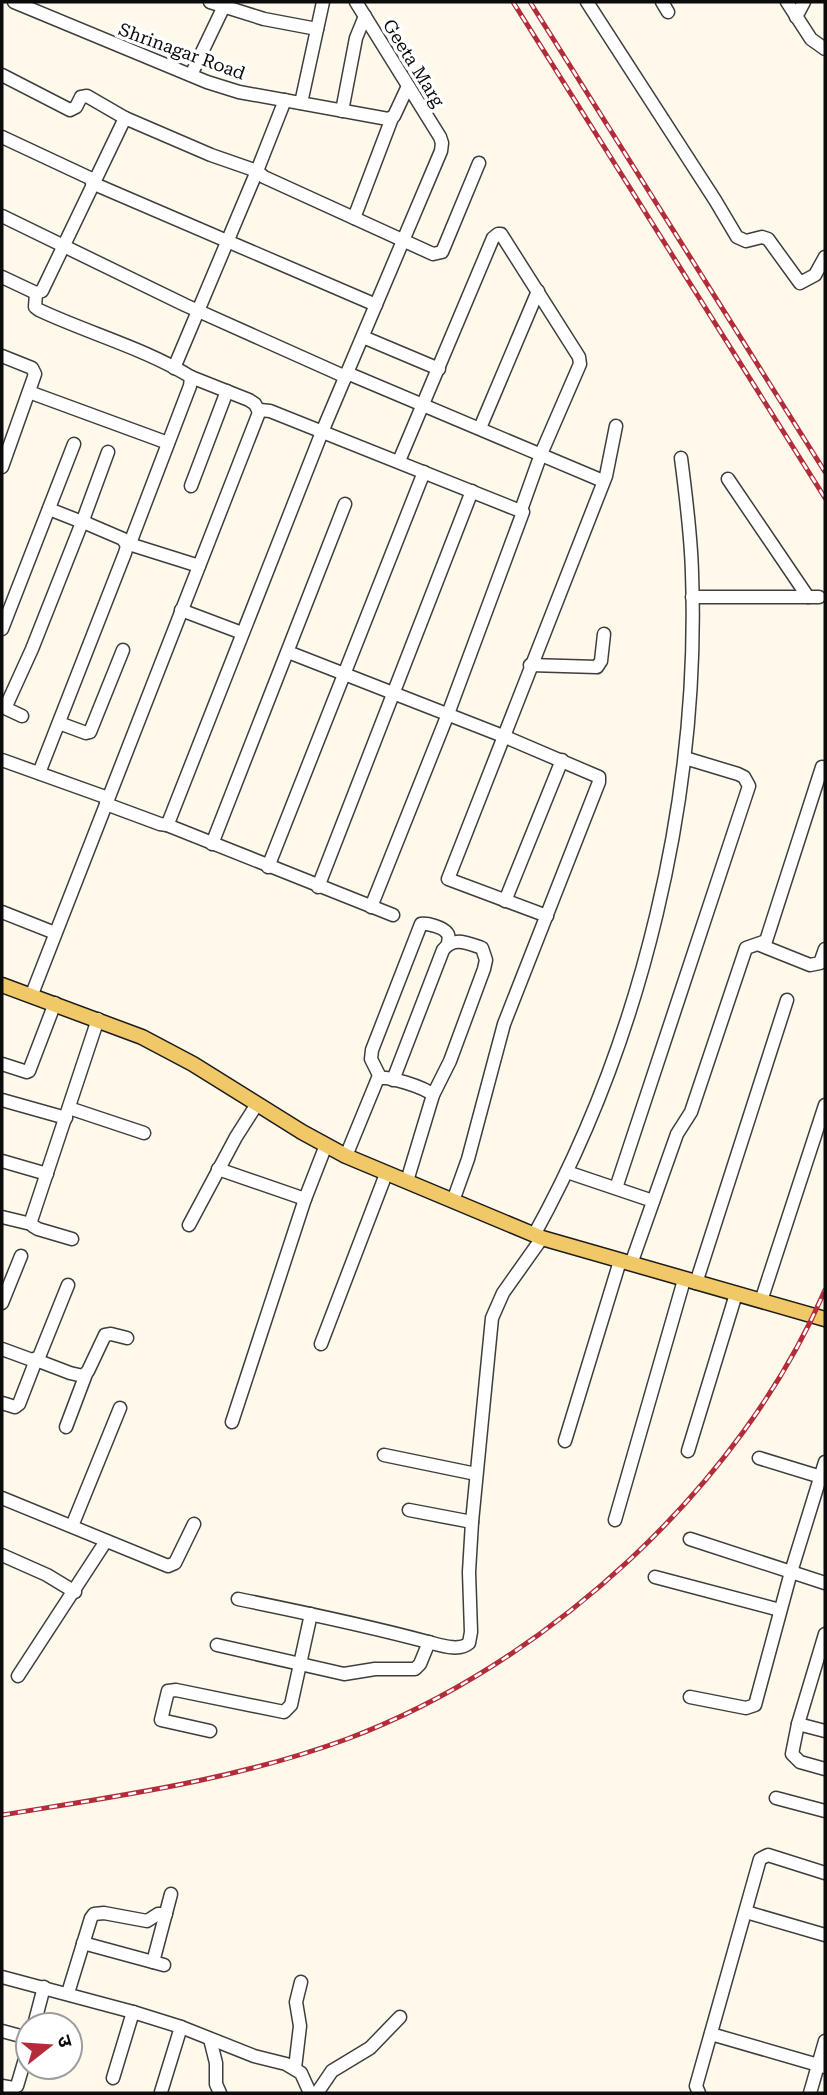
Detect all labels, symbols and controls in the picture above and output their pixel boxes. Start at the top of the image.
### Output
street label: Geeta Marg [379,15,450,111]
street label: Shrinagar Road [116,18,249,84]
north arrow [14,2011,84,2081]
text: उ [52,2032,78,2051]

